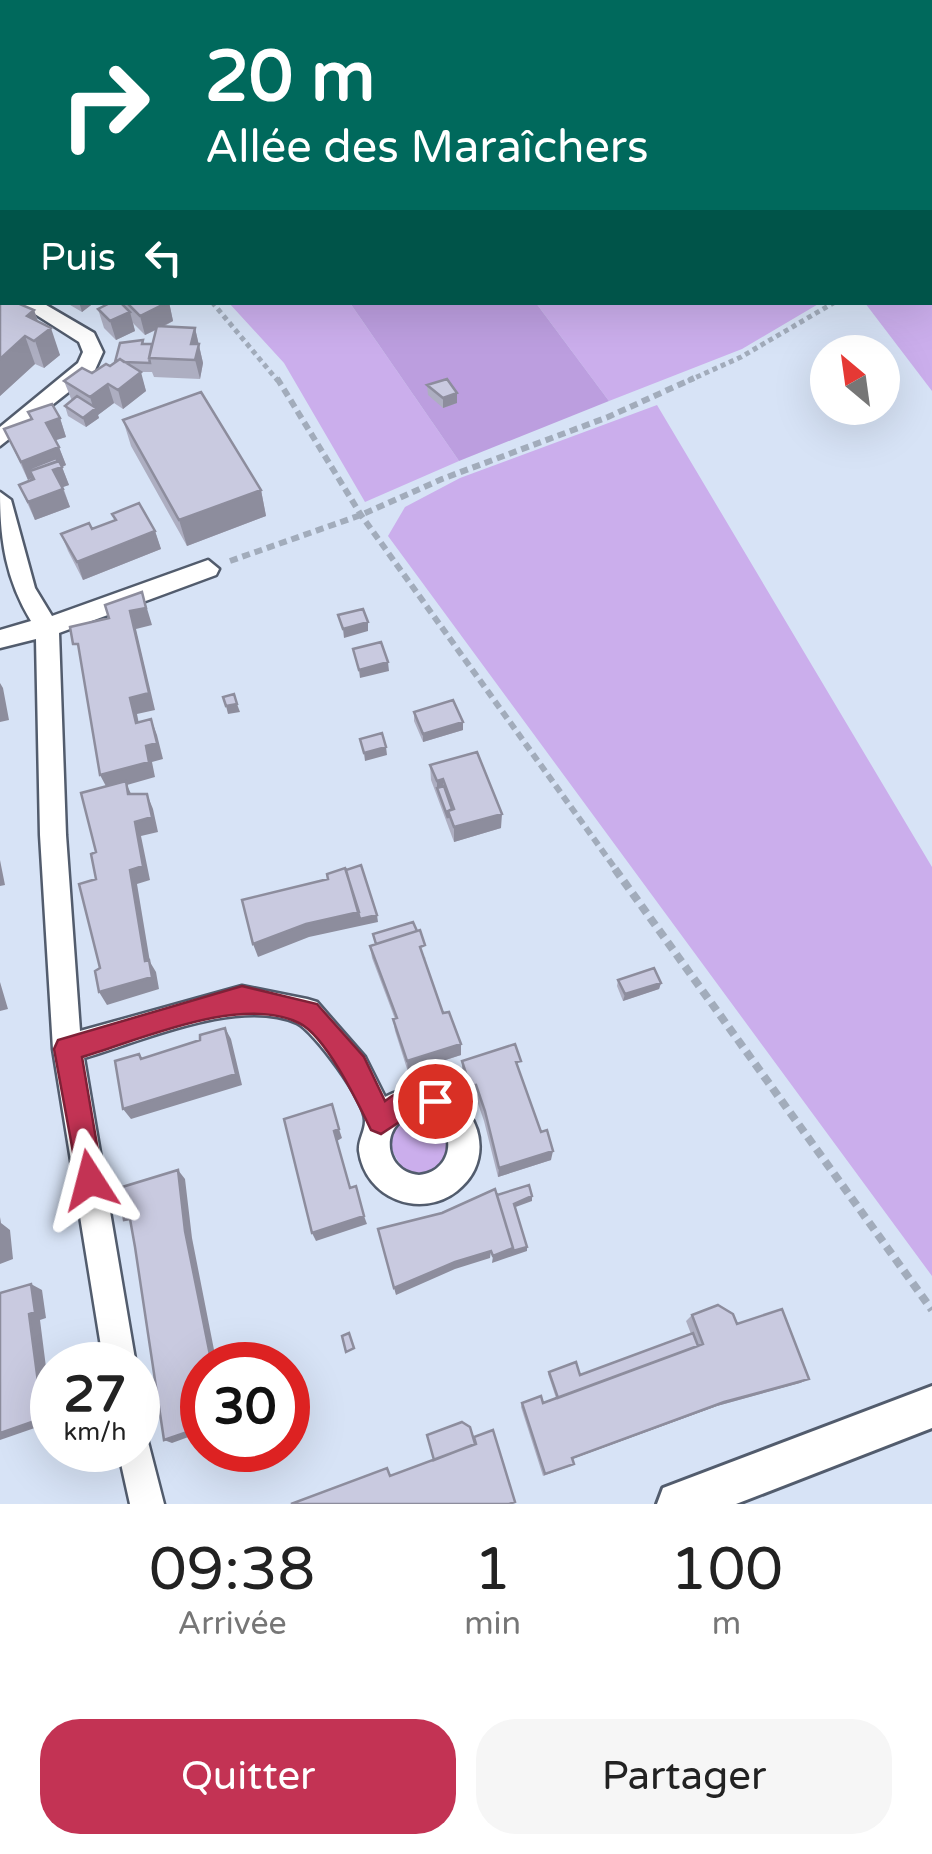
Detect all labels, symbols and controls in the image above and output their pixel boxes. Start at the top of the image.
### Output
text: 20 m [205,36,375,120]
icon: right [40,40,170,170]
text: Allée des Maraîchers [205,121,649,175]
icon: left [136,230,191,285]
text: Puis [40,235,116,281]
north arrow [810,335,900,425]
map controls [810,335,900,425]
pin [393,1059,478,1144]
icon: arrive [408,1074,463,1129]
position arrow [38,1128,142,1232]
speed limit sign: 30 [180,1342,310,1472]
text: 27 [64,1365,126,1425]
text: km/h [64,1417,126,1447]
text: 09:38 [149,1534,315,1606]
text: 1 [474,1534,511,1606]
text: 100 [670,1534,783,1606]
text: Arrivée [178,1605,287,1643]
text: min [464,1605,521,1643]
text: m [712,1605,741,1643]
button: Quitter [40,1719,456,1834]
button: Partager [476,1719,892,1834]

